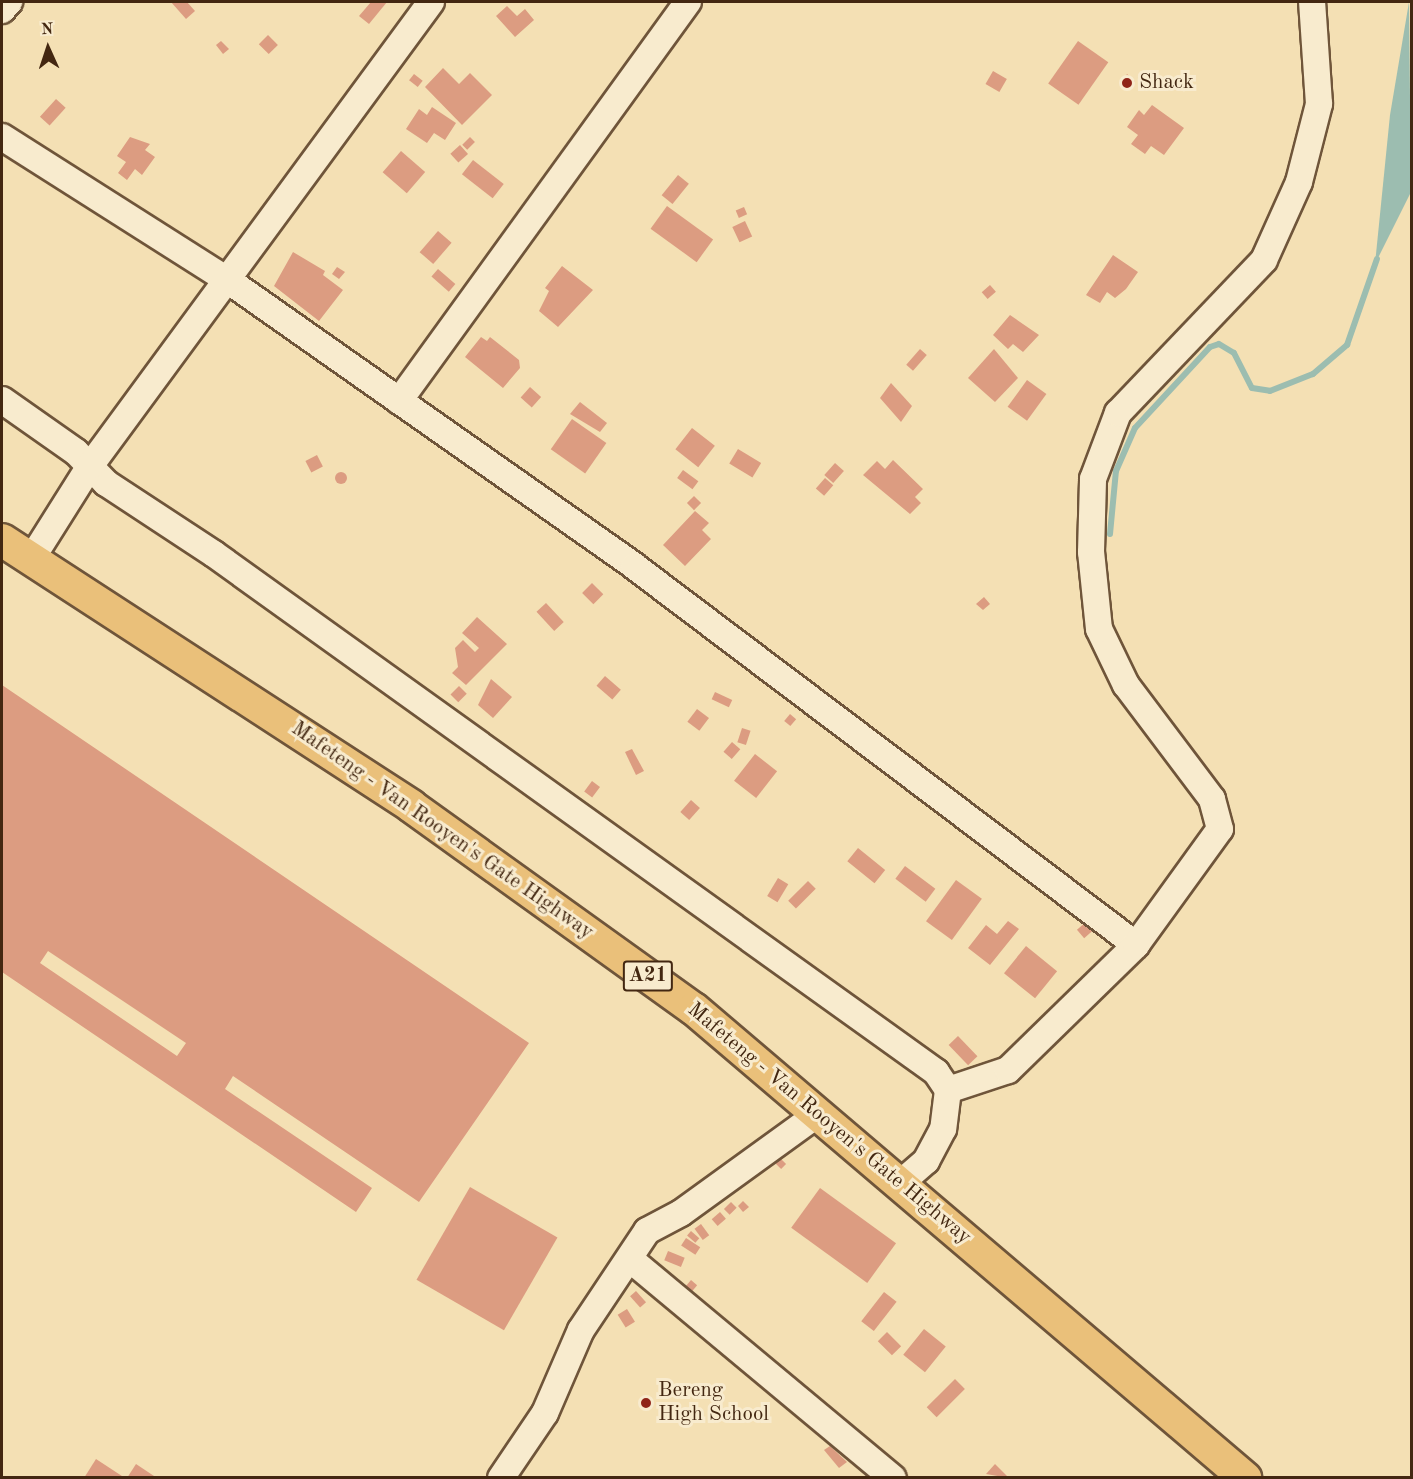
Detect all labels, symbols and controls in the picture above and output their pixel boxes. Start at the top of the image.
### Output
north arrow [18,18,78,78]
text: N [41,22,54,38]
place label: Shack [1139,70,1194,96]
marker: Shack [1120,76,1134,90]
street label: Mafeteng - Van Rooyen's Gate Highway [286,717,598,945]
road number: A21 [622,959,674,993]
street label: Mafeteng - Van Rooyen's Gate Highway [682,998,976,1250]
place label: Bereng High School [658,1378,769,1428]
marker: Bereng High School [639,1396,653,1410]

